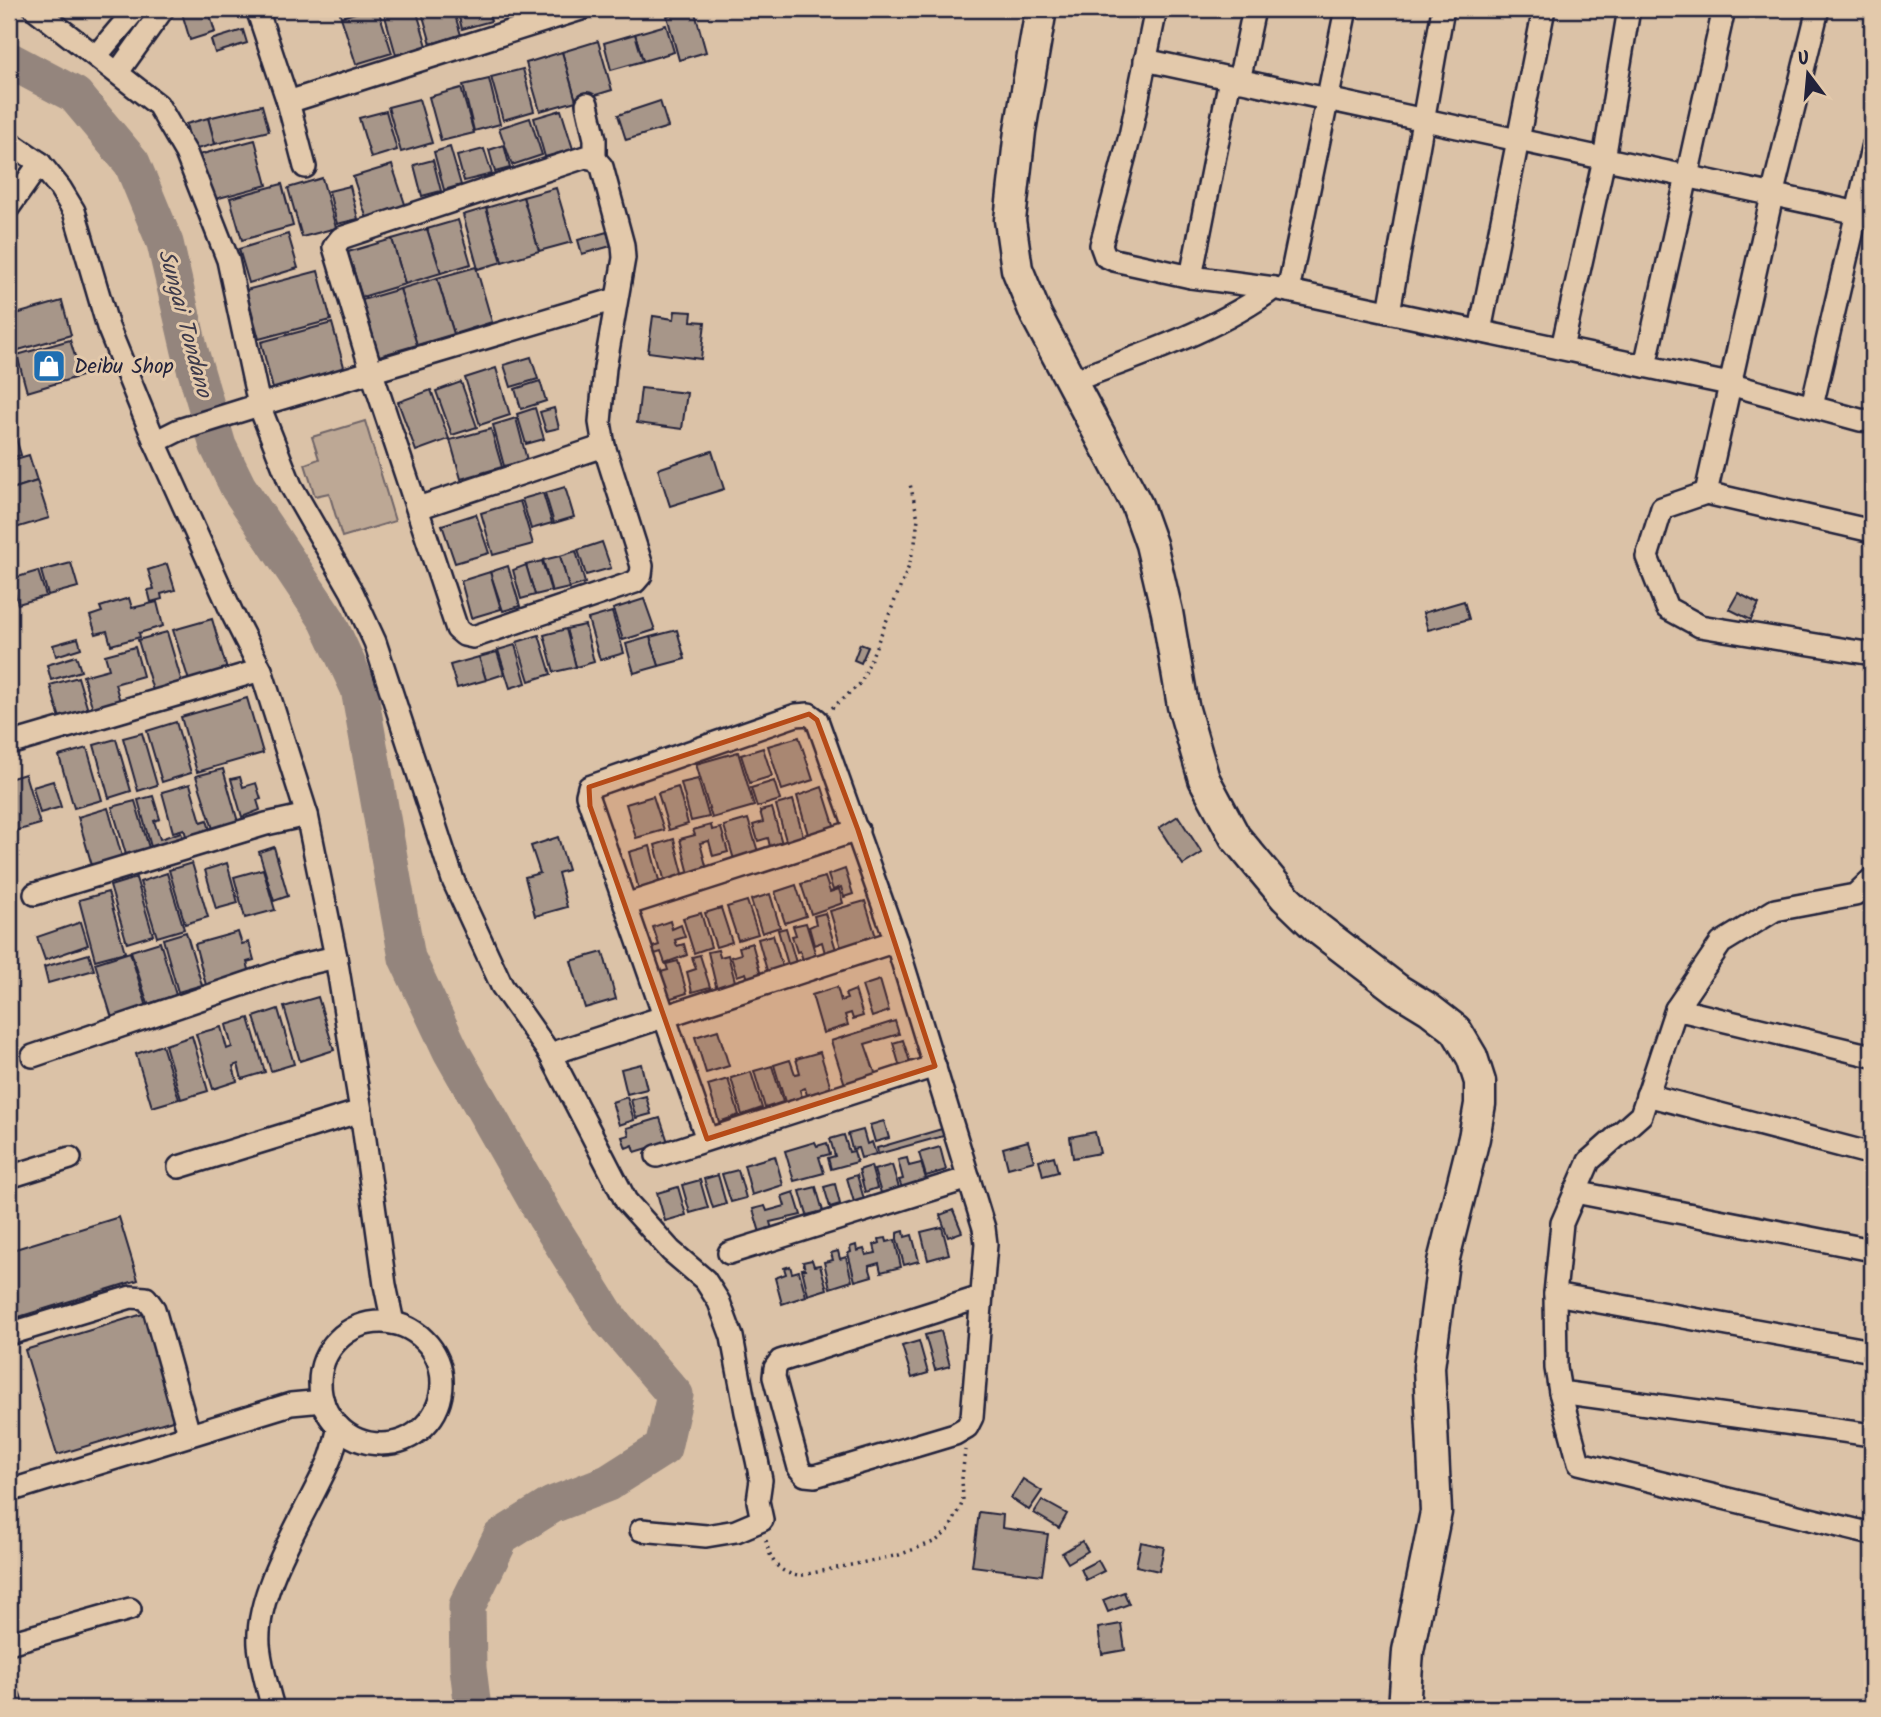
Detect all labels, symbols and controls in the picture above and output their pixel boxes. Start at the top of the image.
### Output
north arrow [1772,38,1842,108]
text: U [1794,43,1814,76]
water label: Sungai Tondano [147,246,222,403]
shop icon: Deibu Shop [30,347,68,385]
place label: Deibu Shop [74,351,174,384]

